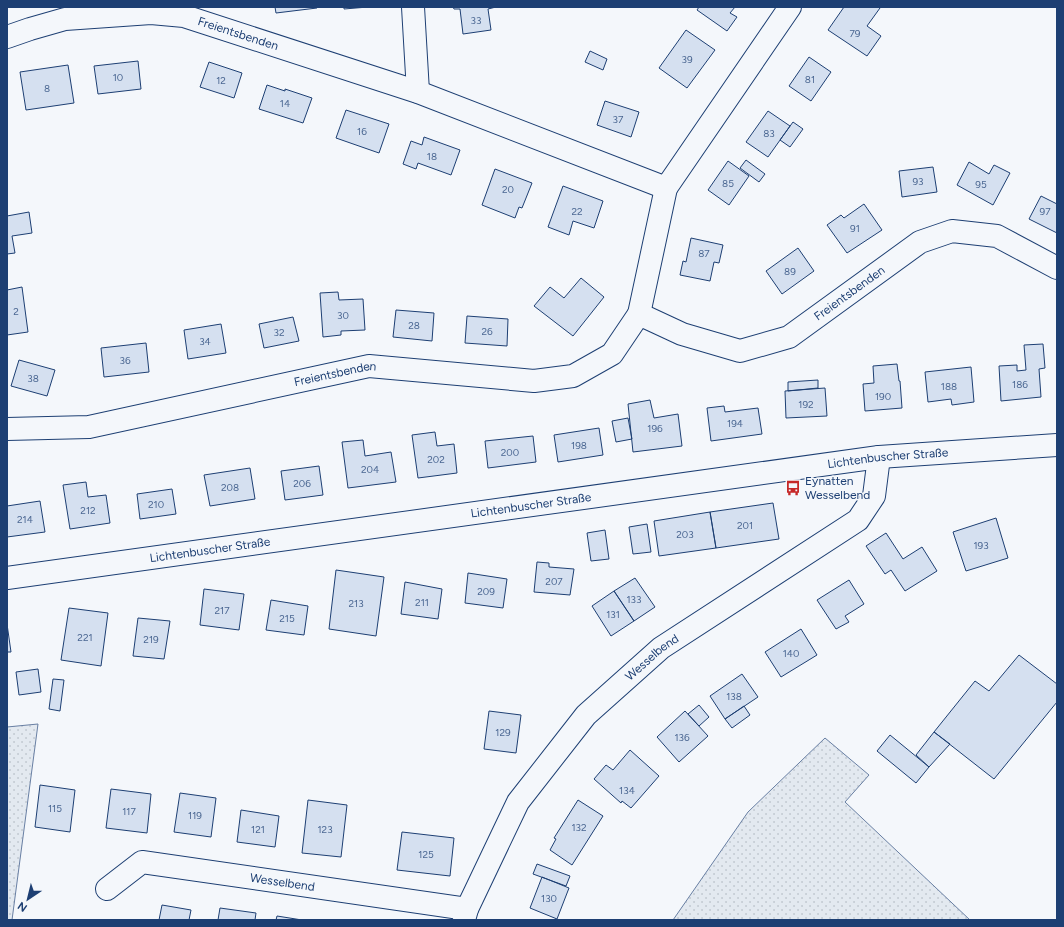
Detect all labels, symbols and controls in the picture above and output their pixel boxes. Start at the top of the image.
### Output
street label: Freientsbenden [196,14,280,53]
house number: 33 [471,14,481,27]
house number: 79 [849,27,861,40]
house number: 39 [681,53,693,66]
house number: 10 [113,71,123,84]
house number: 81 [805,73,815,86]
house number: 12 [216,74,226,87]
house number: 8 [44,82,50,95]
house number: 14 [280,97,290,110]
house number: 37 [613,113,624,126]
house number: 16 [357,125,367,138]
house number: 83 [763,127,775,140]
house number: 18 [427,150,437,163]
house number: 93 [912,175,924,188]
house number: 85 [722,177,734,190]
house number: 95 [975,178,987,191]
house number: 20 [502,183,514,196]
house number: 22 [571,205,583,218]
house number: 97 [1039,205,1051,218]
house number: 91 [850,222,860,235]
house number: 87 [698,247,710,260]
street label: Freientsbenden [811,263,888,324]
house number: 89 [784,265,796,278]
house number: 2 [13,305,19,318]
house number: 30 [337,309,349,322]
house number: 28 [408,319,420,332]
house number: 26 [481,325,493,338]
house number: 32 [273,326,285,339]
house number: 34 [199,335,211,348]
house number: 36 [119,354,131,367]
street label: Freientsbenden [293,359,377,389]
house number: 38 [27,372,39,385]
house number: 186 [1012,378,1028,391]
house number: 188 [941,380,957,393]
house number: 190 [875,390,891,403]
house number: 192 [798,398,814,411]
house number: 194 [727,417,743,430]
house number: 196 [647,422,663,435]
house number: 198 [571,439,587,452]
street label: Lichtenbuscher Straße [826,445,949,471]
house number: 200 [501,446,519,459]
house number: 202 [427,453,445,466]
house number: 204 [361,463,379,476]
place label: Eynatten Wesselbend [805,474,870,502]
house number: 206 [293,477,311,490]
bus stop icon: Eynatten Wesselbend [784,479,802,497]
house number: 208 [221,481,239,494]
street label: Lichtenbuscher Straße [470,490,593,521]
house number: 210 [148,498,164,511]
house number: 212 [80,504,96,517]
house number: 214 [17,513,33,526]
house number: 201 [737,519,753,532]
house number: 203 [676,528,694,541]
street label: Lichtenbuscher Straße [149,534,272,565]
house number: 193 [973,539,989,552]
house number: 207 [545,575,563,588]
house number: 209 [477,585,495,598]
house number: 133 [626,593,642,606]
house number: 211 [415,596,429,609]
house number: 213 [348,597,364,610]
house number: 217 [214,604,230,617]
house number: 131 [606,608,620,621]
house number: 215 [279,612,295,625]
house number: 221 [77,631,93,644]
street label: Wesselbend [622,631,681,684]
house number: 219 [143,633,159,646]
house number: 140 [783,647,799,660]
house number: 138 [726,690,742,703]
house number: 129 [495,726,511,739]
house number: 136 [674,731,690,744]
house number: 134 [619,784,635,797]
house number: 115 [48,802,62,815]
house number: 117 [122,805,136,818]
house number: 119 [188,809,202,822]
house number: 132 [571,821,587,834]
house number: 121 [251,823,265,836]
house number: 123 [317,823,333,836]
house number: 125 [418,848,434,861]
street label: Wesselbend [249,871,316,894]
north arrow [8,879,48,919]
house number: 130 [541,892,557,905]
text: N [15,899,30,915]

